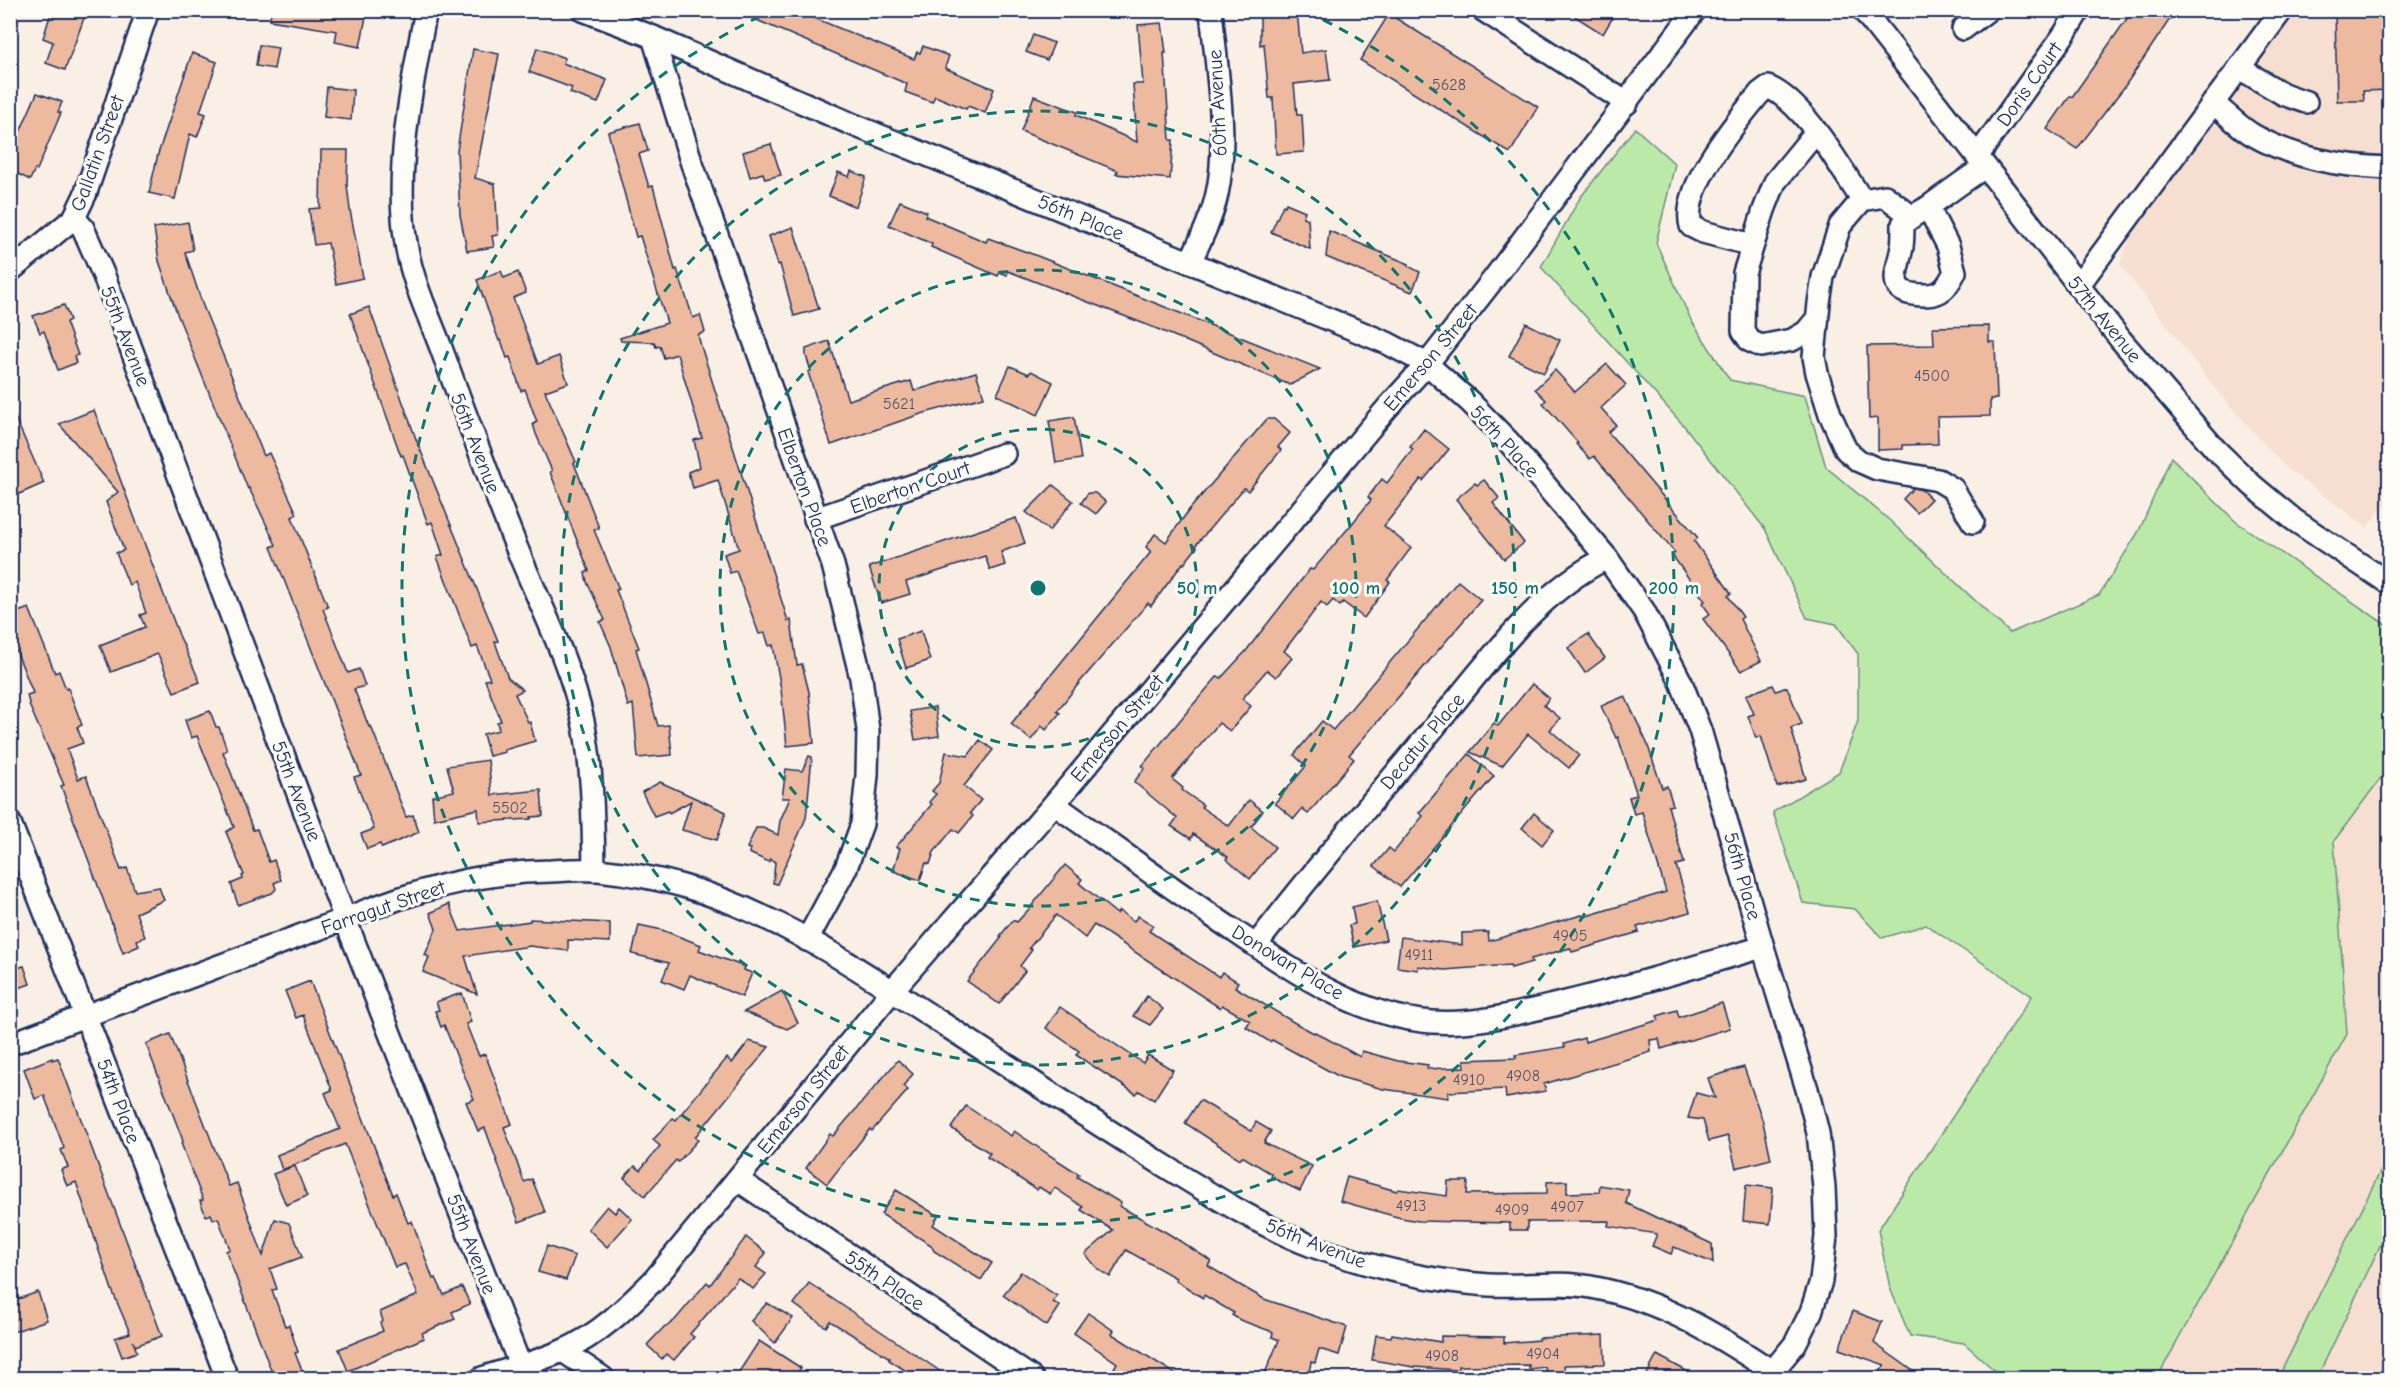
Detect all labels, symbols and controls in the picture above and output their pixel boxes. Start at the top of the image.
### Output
street label: Doris Court [1992,37,2067,131]
street label: 60th Avenue [1203,49,1232,157]
house number: 5628 [1432,76,1466,94]
street label: Gallatin Street [66,91,130,214]
street label: 56th Place [1035,190,1127,245]
street label: 57th Avenue [2063,272,2146,367]
street label: 55th Avenue [96,283,155,390]
street label: Emerson Street [1379,298,1483,416]
house number: 4500 [1914,367,1950,385]
street label: 56th Avenue [446,390,505,497]
house number: 5621 [883,395,915,413]
street label: 56th Place [1465,400,1544,482]
street label: Elberton Place [772,425,837,549]
street label: Elberton Court [847,456,974,519]
centre of rings [1028,578,1048,598]
text: 50 m [1177,578,1217,599]
text: 100 m [1332,578,1380,599]
text: 150 m [1491,578,1539,599]
text: 200 m [1649,578,1699,599]
street label: Emerson Street [1066,669,1170,787]
street label: Decatur Place [1375,688,1469,794]
street label: 55th Avenue [267,738,326,845]
house number: 5502 [492,799,528,817]
street label: 56th Place [1719,830,1766,923]
street label: Farragut Street [318,875,449,939]
street label: Donovan Place [1228,920,1348,1005]
house number: 4905 [1553,927,1587,945]
house number: 4911 [1405,946,1433,964]
street label: Emerson Street [753,1039,855,1158]
street label: 54th Place [92,1055,145,1147]
house number: 4908 [1506,1067,1540,1085]
house number: 4910 [1453,1071,1485,1089]
street label: 55th Avenue [442,1191,501,1298]
house number: 4913 [1396,1197,1426,1215]
house number: 4907 [1550,1198,1584,1216]
house number: 4909 [1495,1201,1529,1219]
street label: 56th Avenue [1262,1214,1369,1273]
street label: 55th Place [841,1246,929,1315]
house number: 4904 [1526,1345,1560,1363]
house number: 4908 [1425,1347,1459,1365]

